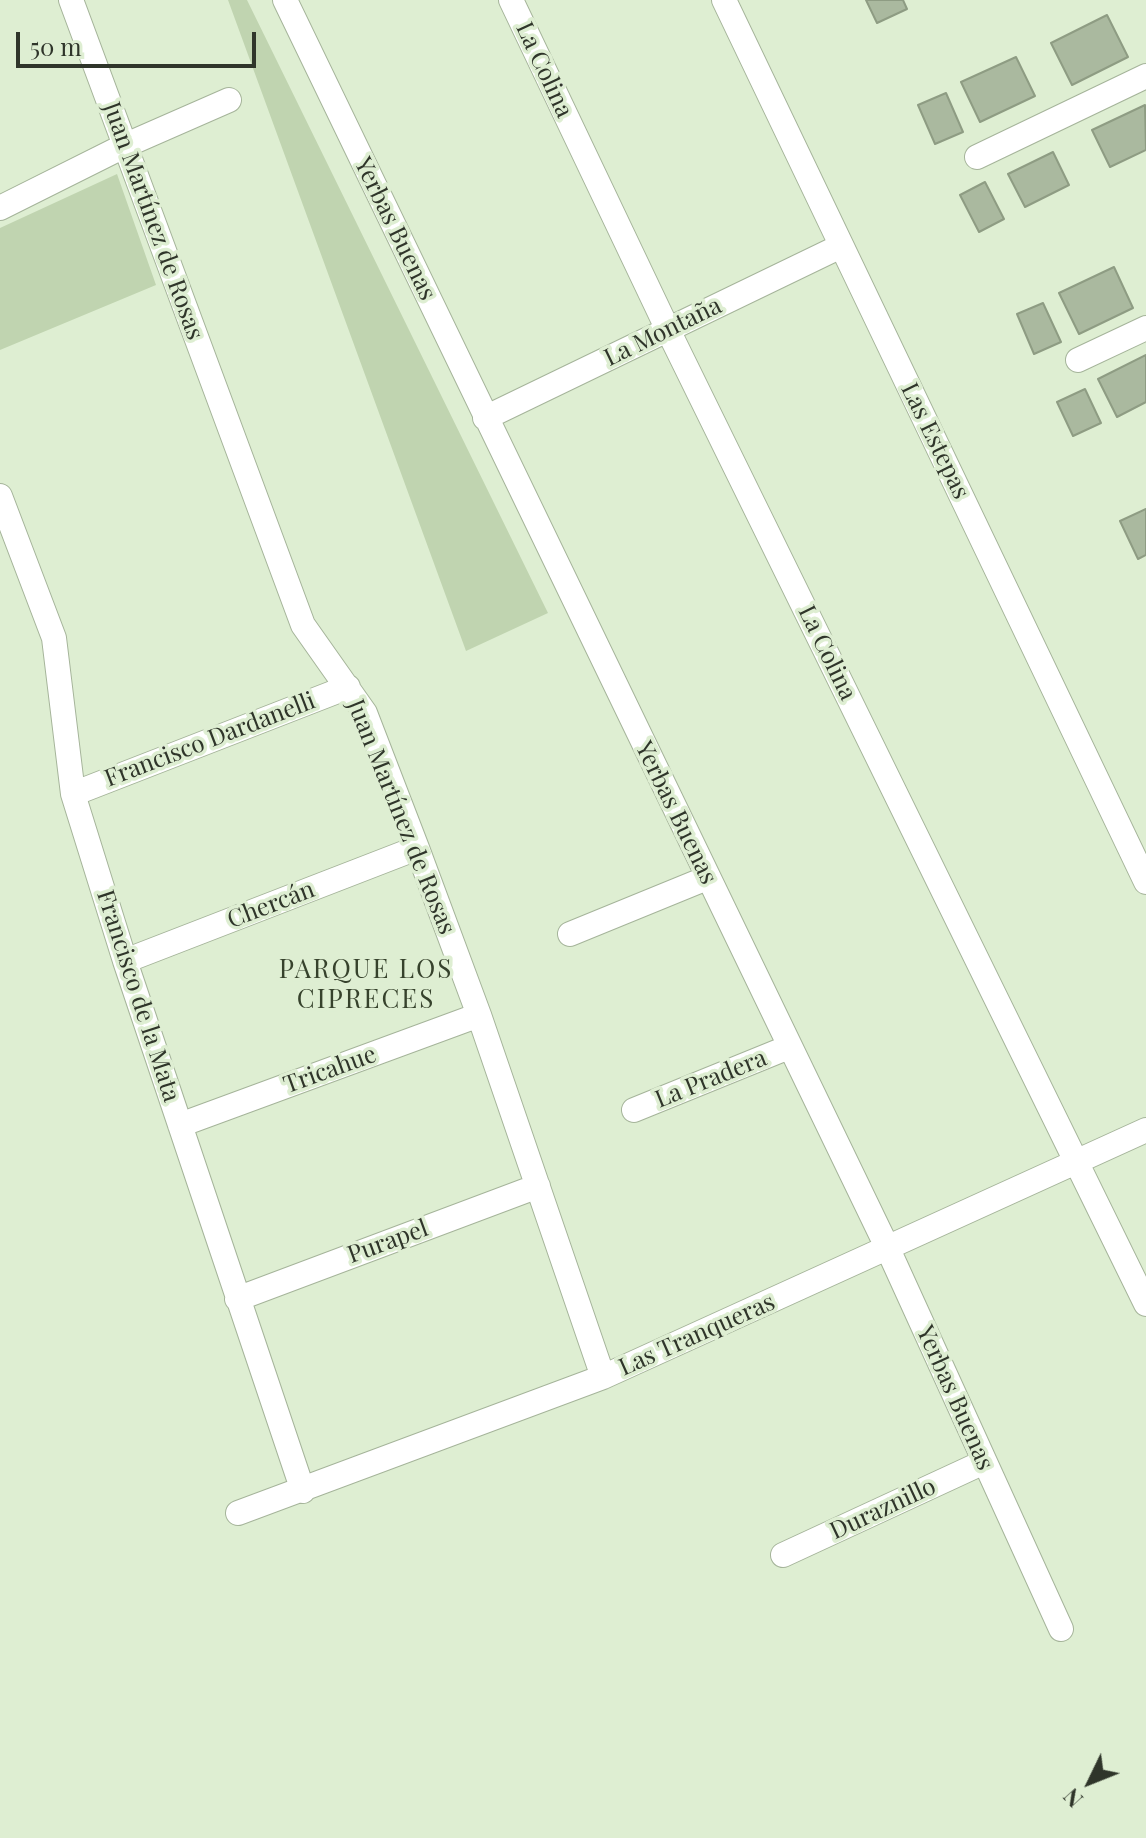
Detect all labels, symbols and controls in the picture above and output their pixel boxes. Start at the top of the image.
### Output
scale bar [20,16,260,66]
street label: La Colina [509,18,579,122]
text: 50 m [30,30,82,62]
street label: Juan Martínez de Rosas [97,98,209,344]
street label: Yerbas Buenas [348,153,442,305]
street label: La Montaña [600,291,726,373]
street label: Las Estepas [895,378,975,504]
street label: La Colina [792,601,862,705]
street label: Francisco Dardanelli [101,687,319,793]
street label: Juan Martínez de Rosas [341,695,461,939]
street label: Yerbas Buenas [629,737,723,889]
street label: Chercán [223,875,319,935]
street label: Francisco de la Mata [90,887,186,1105]
district label: PARQUE LOS CIPRECES [279,954,453,1016]
street label: Tricahue [280,1040,380,1100]
street label: La Pradera [651,1044,771,1114]
street label: Purapel [344,1214,432,1270]
street label: Las Tranqueras [615,1288,779,1382]
street label: Yerbas Buenas [910,1321,1000,1475]
street label: Duraznillo [826,1472,940,1546]
north arrow [1050,1742,1130,1822]
text: N [1056,1782,1089,1814]

